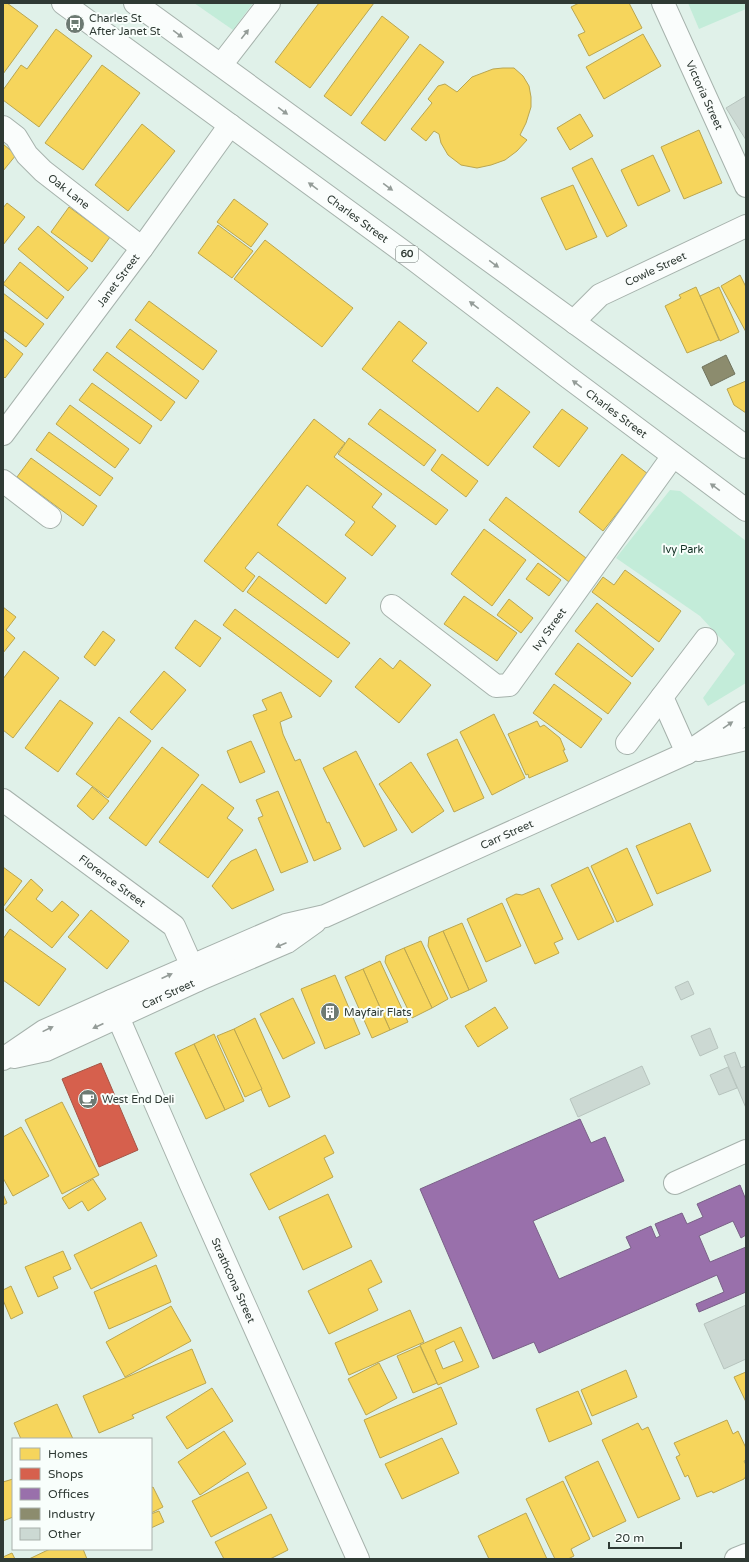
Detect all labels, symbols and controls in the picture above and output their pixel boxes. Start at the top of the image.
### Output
place label: Charles St After Janet St [89,12,161,38]
bus stop icon: Charles St After Janet St [64,13,86,35]
one-way arrow [241,29,249,40]
one-way arrow [173,30,184,38]
street label: Victoria Street [683,58,726,132]
one-way arrow [278,106,289,115]
street label: Oak Lane [45,171,92,211]
one-way arrow [308,182,318,190]
one-way arrow [383,183,394,191]
street label: Charles Street [324,191,391,245]
road number: 60 [396,246,418,262]
street label: Cowle Street [623,249,688,289]
street label: Janet Street [94,251,142,309]
one-way arrow [488,260,499,268]
one-way arrow [468,301,479,309]
one-way arrow [571,379,582,388]
street label: Charles Street [583,386,650,440]
one-way arrow [709,482,720,491]
park label: Ivy Park [662,543,704,556]
street label: Ivy Street [529,605,569,653]
one-way arrow [722,721,734,728]
street label: Carr Street [478,817,535,852]
street label: Florence Street [77,852,148,909]
one-way arrow [274,942,286,948]
one-way arrow [161,973,173,979]
street label: Carr Street [139,976,196,1012]
building icon: Mayfair Flats [319,1001,341,1023]
place label: Mayfair Flats [344,1006,412,1019]
one-way arrow [92,1023,104,1029]
one-way arrow [43,1026,54,1032]
cafe icon: West End Deli [77,1088,99,1110]
place label: West End Deli [102,1093,174,1106]
street label: Strathcona Street [209,1236,258,1325]
legend [12,1438,152,1550]
text: Homes [48,1447,88,1461]
text: Shops [48,1467,83,1481]
text: Offices [48,1487,89,1501]
text: Industry [48,1507,95,1521]
scale bar [609,1524,681,1550]
text: Other [48,1527,81,1541]
text: 20 m [615,1531,644,1545]

